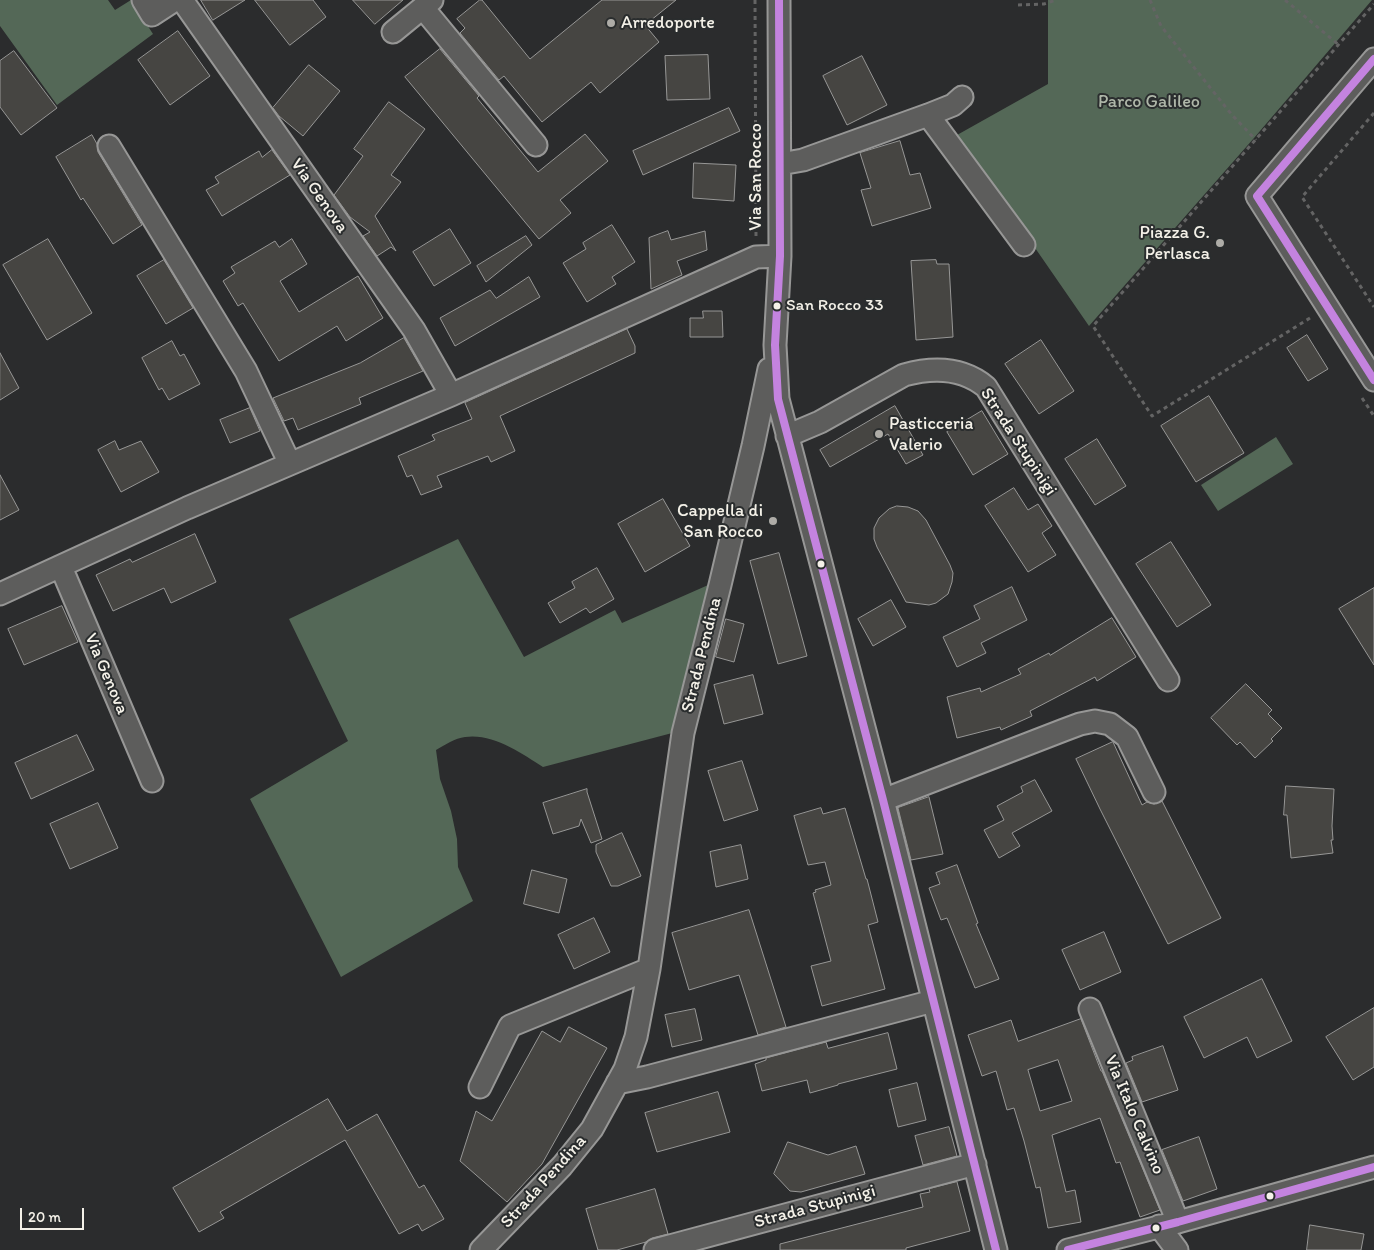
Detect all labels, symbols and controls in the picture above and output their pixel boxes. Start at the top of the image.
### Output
place label: Arredoporte [621,12,715,34]
marker: Arredoporte [605,17,617,29]
park label: Parco Galileo [1098,91,1200,113]
street label: Via San Rocco [745,123,767,231]
street label: Via Genova [285,155,353,237]
place label: Piazza G. Perlasca [1139,222,1210,264]
marker: Piazza G. Perlasca [1214,237,1226,249]
place label: San Rocco 33 [786,296,883,316]
marker: San Rocco 33 [772,301,782,311]
street label: Strada Stupinigi [975,384,1061,500]
place label: Pasticceria Valerio [889,413,973,456]
marker: Pasticceria Valerio [873,428,885,440]
place label: Cappella di San Rocco [677,500,763,542]
marker: Cappella di San Rocco [767,515,779,527]
unlabelled marker [816,559,826,569]
street label: Strada Pendina [677,595,727,715]
street label: Via Genova [79,630,133,718]
street label: Via Italo Calvino [1099,1052,1169,1178]
street label: Strada Pendina [496,1131,592,1233]
street label: Strada Stupinigi [752,1180,878,1234]
unlabelled marker [1265,1191,1275,1201]
scale bar [22,1198,86,1230]
text: 20 m [28,1208,61,1226]
unlabelled marker [1151,1223,1161,1233]

